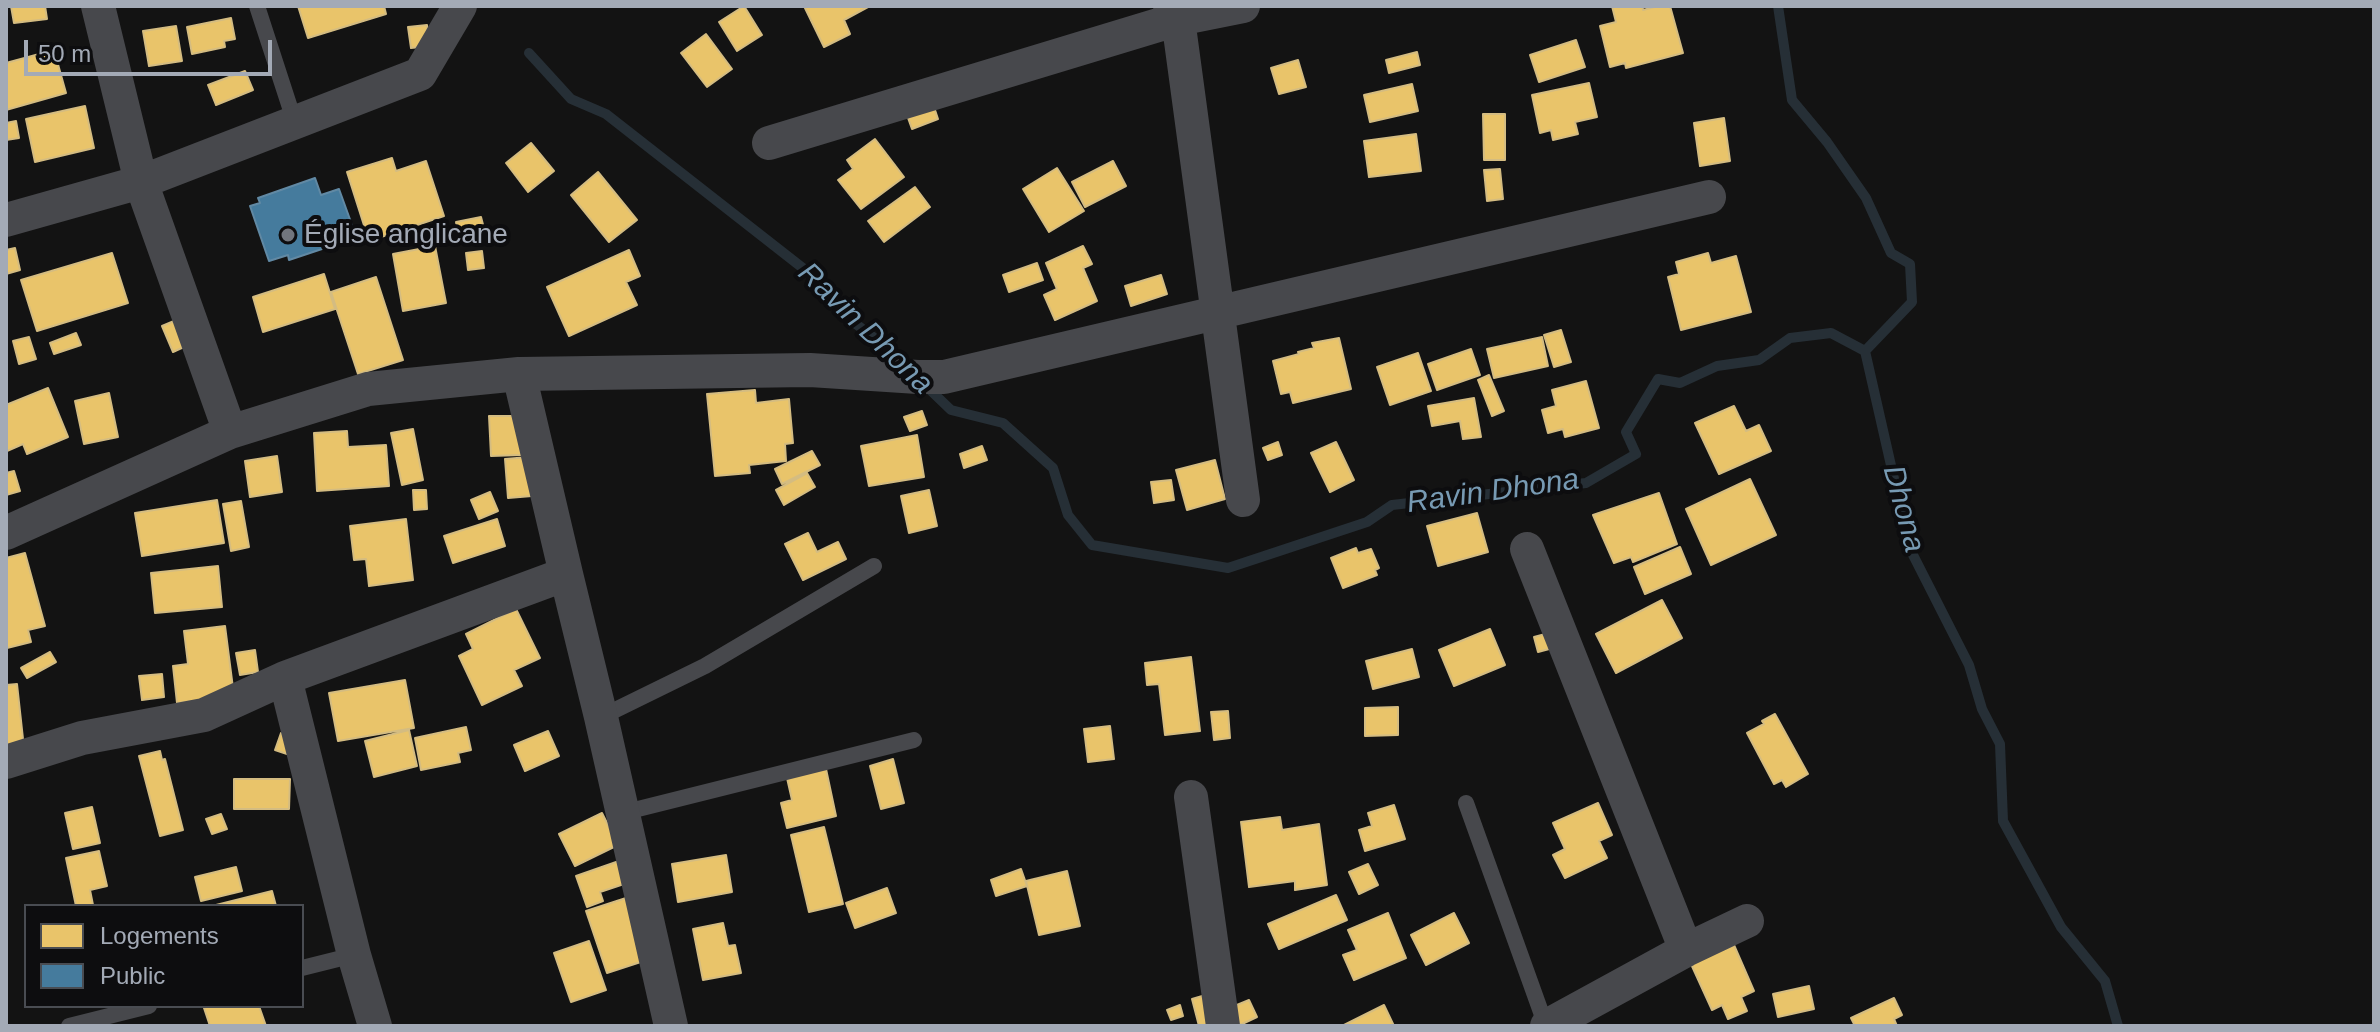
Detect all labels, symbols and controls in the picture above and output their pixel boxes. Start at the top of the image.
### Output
scale bar [28,24,276,74]
text: 50 m [38,40,91,67]
place label: Église anglicane [304,218,508,252]
marker: Église anglicane [279,226,297,244]
water label: Ravin Dhona [790,256,940,402]
water label: Ravin Dhona [1405,462,1581,522]
water label: Dhona [1874,462,1932,556]
legend [24,904,304,1008]
text: Logements [100,922,219,949]
text: Public [100,962,165,989]

